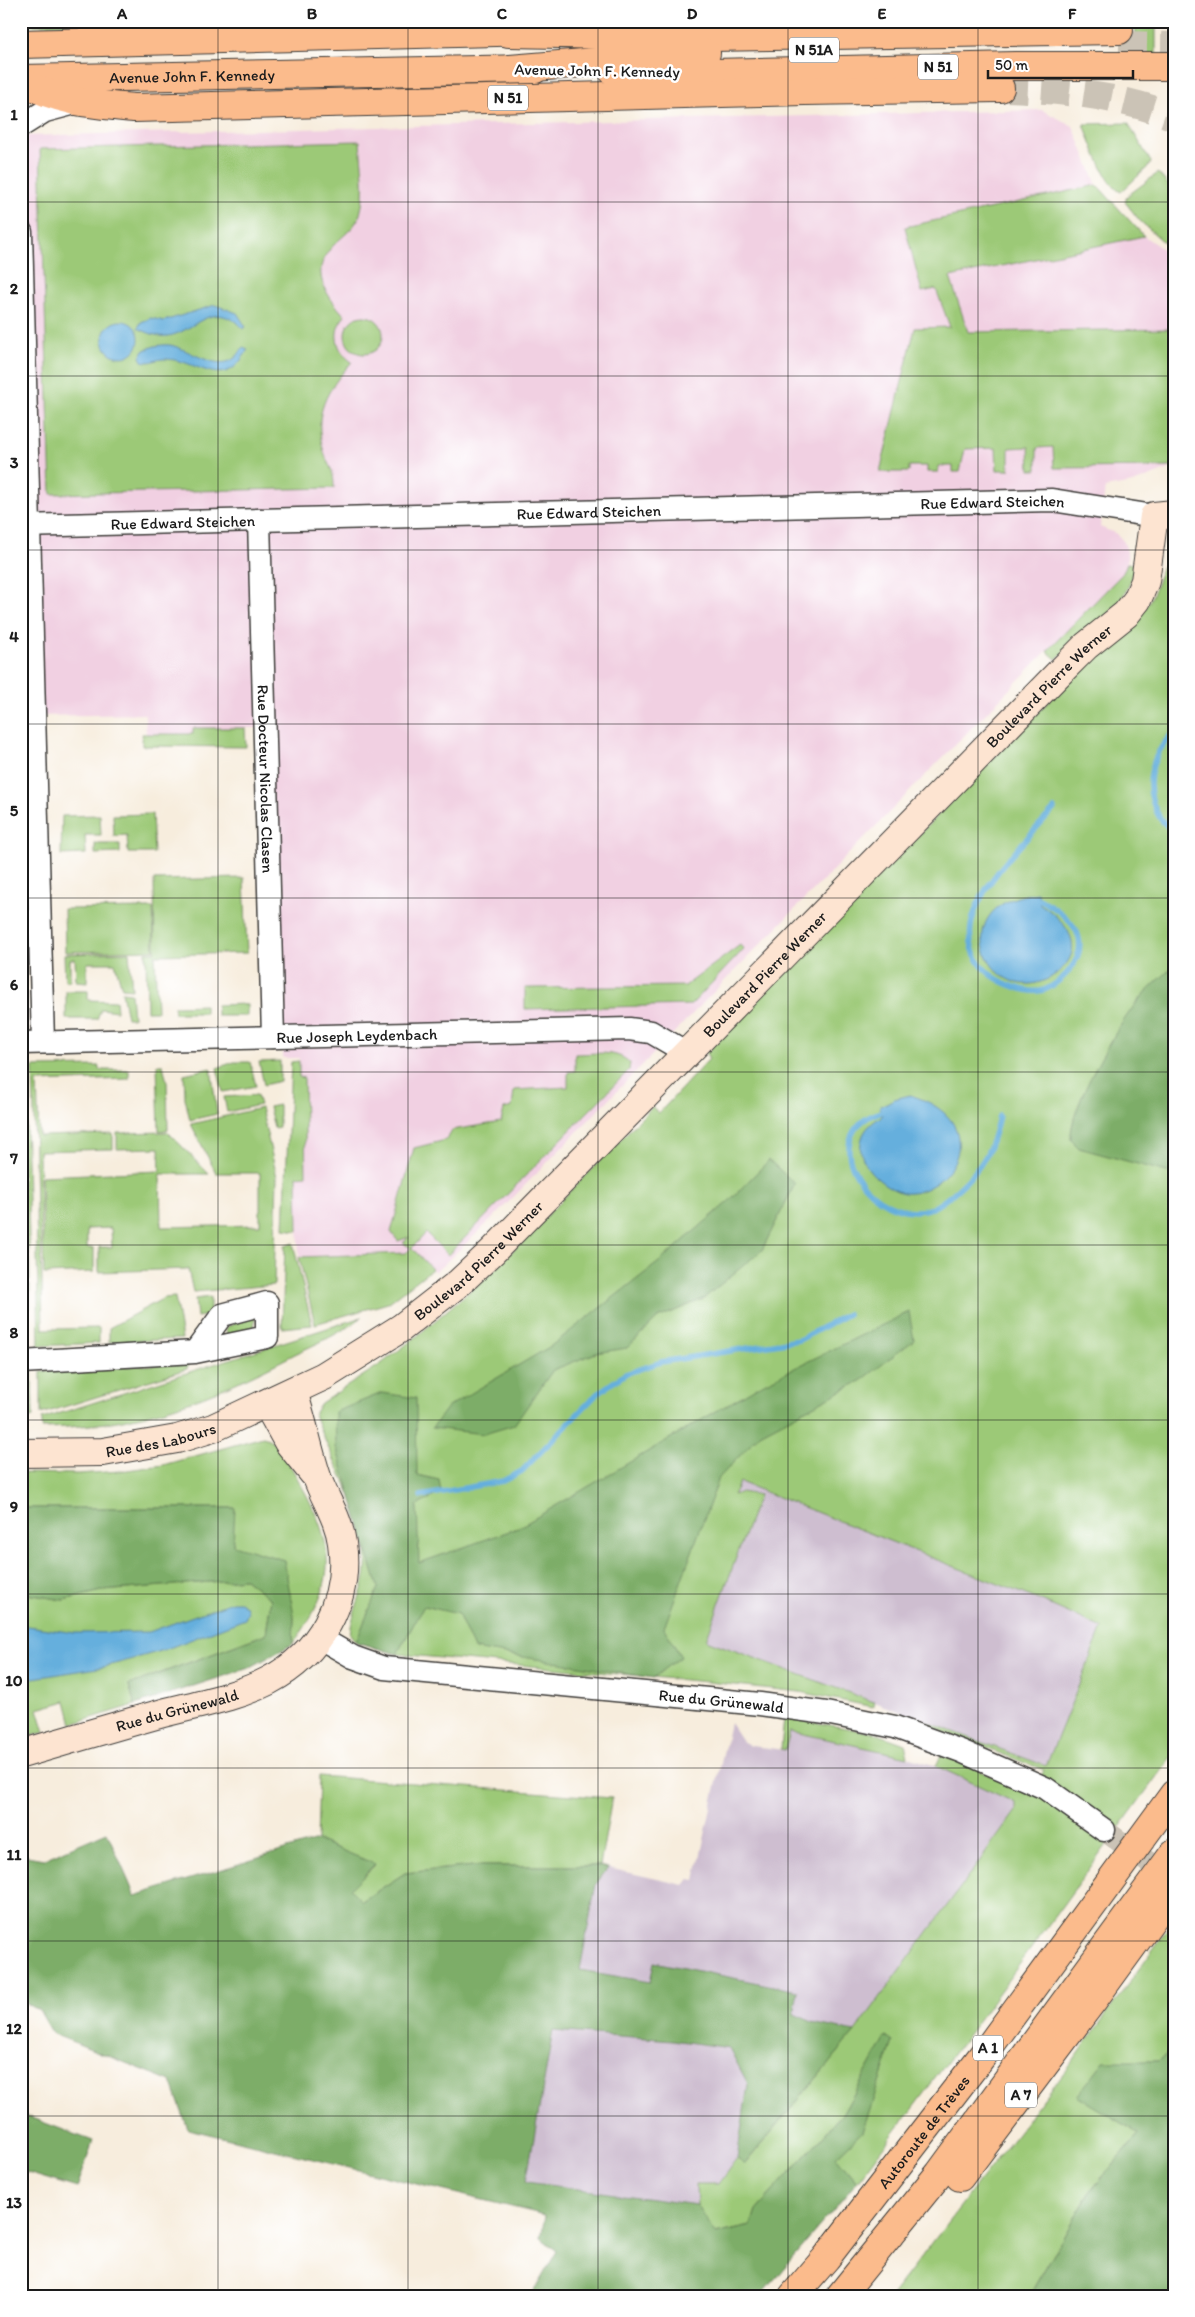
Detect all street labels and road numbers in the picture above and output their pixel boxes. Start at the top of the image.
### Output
road number: N 51A [789,38,839,62]
road number: N 51 [918,54,958,80]
street label: Avenue John F. Kennedy [514,60,680,81]
street label: Avenue John F. Kennedy [109,65,275,87]
road number: N 51 [488,86,528,110]
street label: Rue Edward Steichen [920,491,1067,513]
street label: Rue Edward Steichen [516,501,662,523]
street label: Rue Edward Steichen [110,511,256,534]
street label: Boulevard Pierre Werner [982,620,1116,752]
street label: Rue Docteur Nicolas Clasen [253,684,278,873]
street label: Boulevard Pierre Werner [699,907,831,1041]
street label: Rue Joseph Leydenbach [276,1024,438,1047]
street label: Boulevard Pierre Werner [410,1196,548,1325]
street label: Rue des Labours [104,1419,218,1461]
street label: Rue du Grünewald [114,1685,241,1736]
street label: Rue du Grünewald [658,1685,785,1717]
road number: A 1 [973,2036,1003,2060]
street label: Autoroute de Trèves [874,2071,974,2193]
road number: A 7 [1005,2082,1037,2108]

